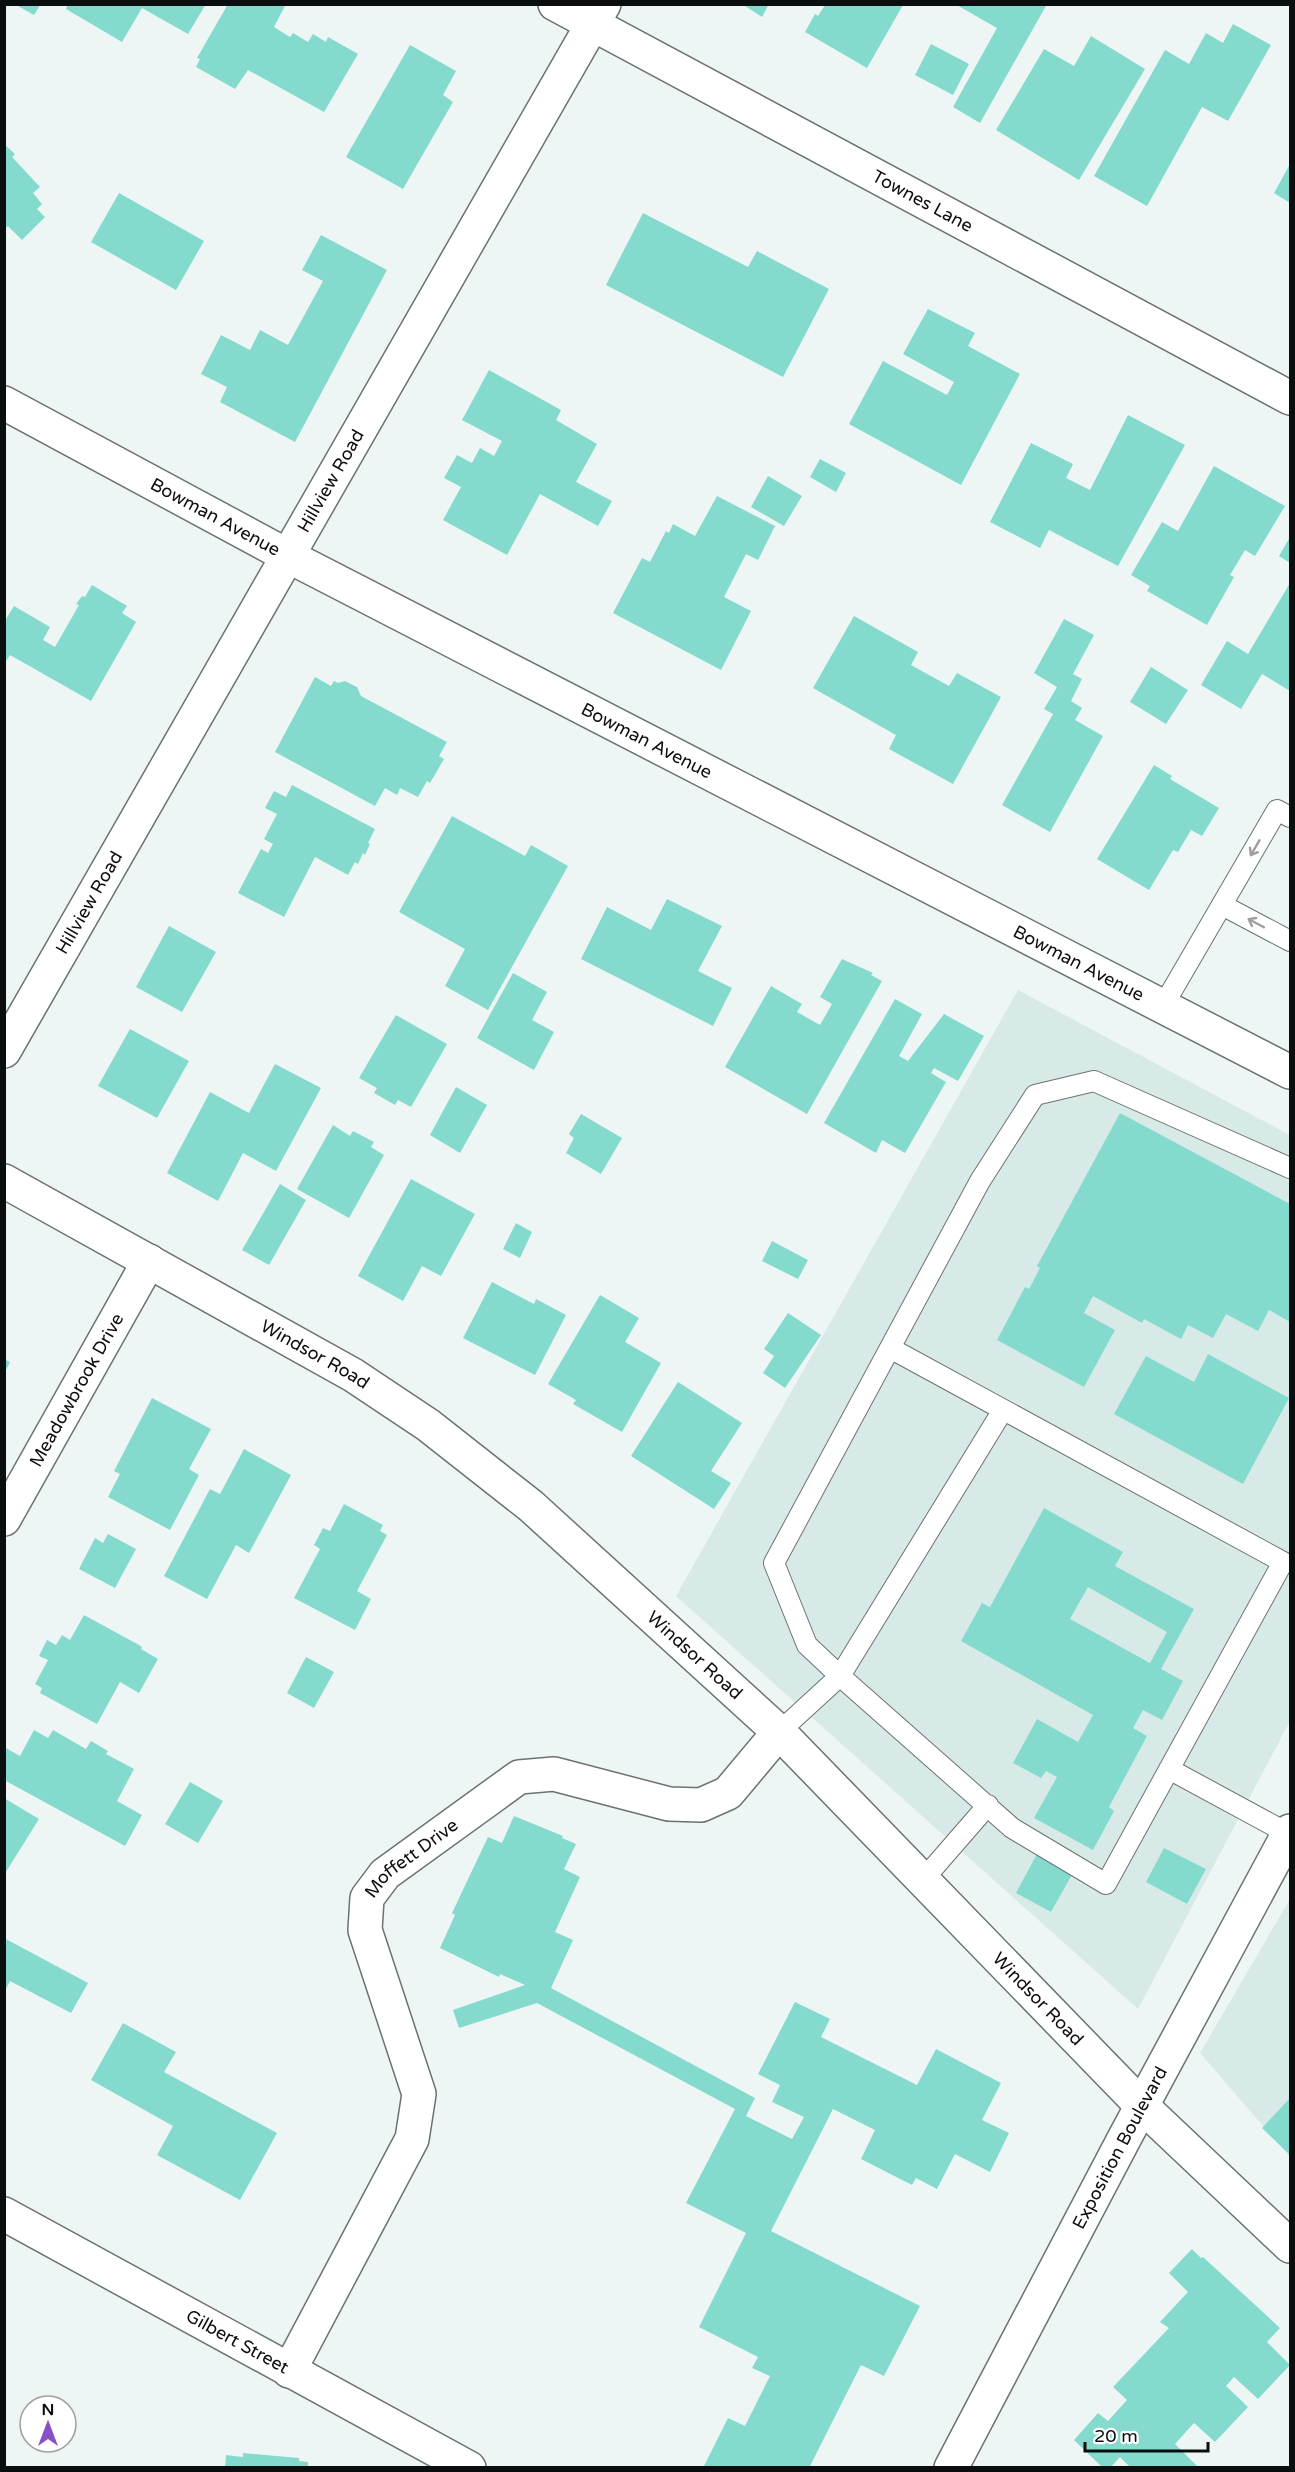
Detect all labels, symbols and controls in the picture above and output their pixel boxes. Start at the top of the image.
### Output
street label: Townes Lane [868,165,977,237]
street label: Hillview Road [292,426,369,536]
street label: Bowman Avenue [147,473,284,561]
street label: Bowman Avenue [577,698,716,783]
one-way arrow [1249,838,1260,856]
street label: Hillview Road [51,847,127,958]
one-way arrow [1248,917,1266,928]
street label: Bowman Avenue [1010,920,1148,1006]
street label: Meadowbrook Drive [25,1309,128,1471]
street label: Windsor Road [257,1315,374,1394]
street label: Windsor Road [643,1606,747,1704]
street label: Moffett Drive [360,1814,462,1902]
street label: Windsor Road [988,1948,1088,2050]
street label: Exposition Boulevard [1068,2063,1172,2233]
street label: Gilbert Street [182,2304,293,2379]
north arrow [18,2394,78,2454]
text: N [42,2400,54,2420]
scale bar [1085,2415,1208,2453]
text: 20 m [1094,2425,1138,2447]

